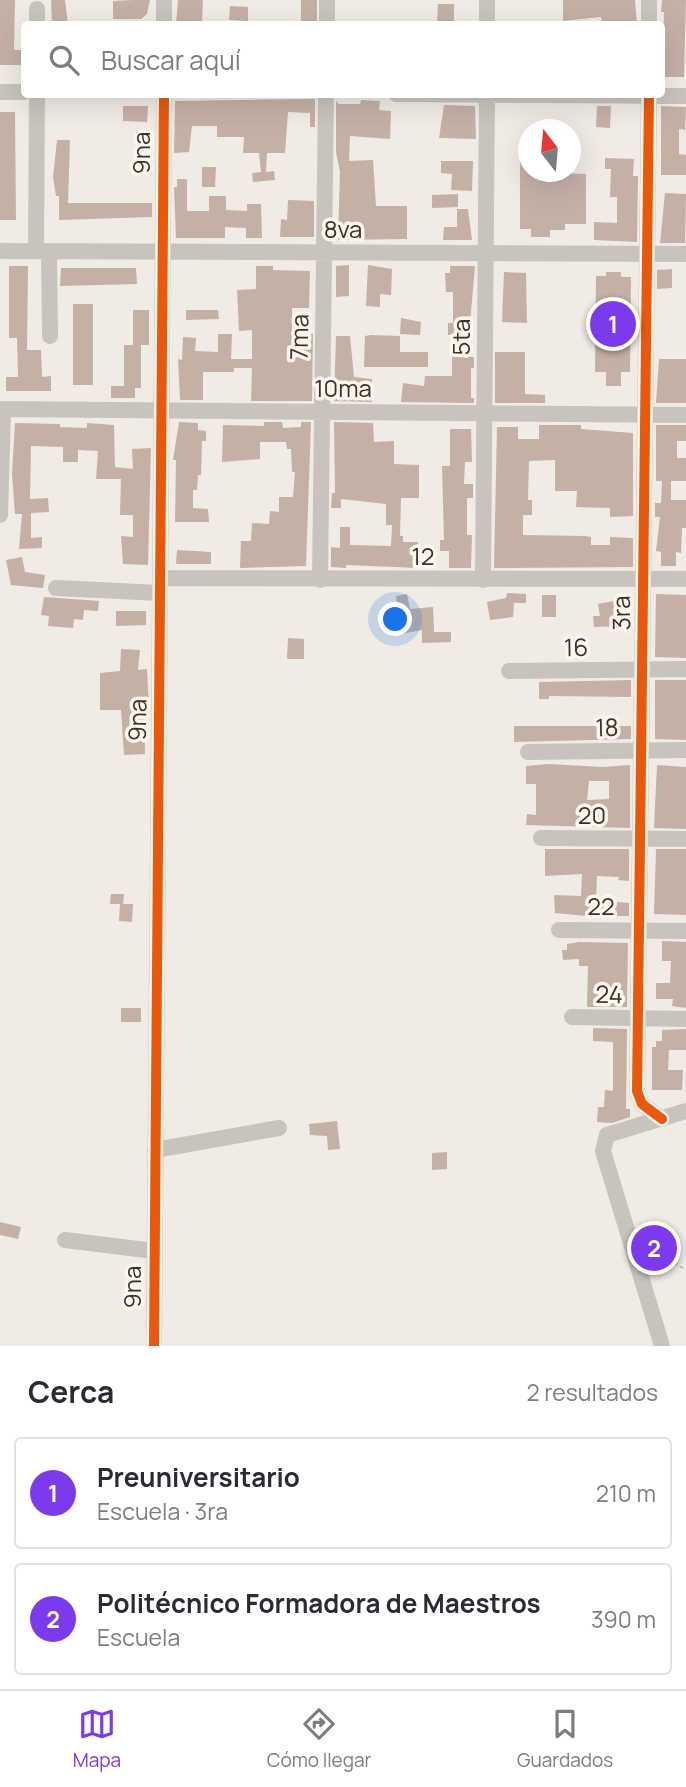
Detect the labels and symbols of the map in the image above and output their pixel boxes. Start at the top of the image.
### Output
north arrow [518,119,581,182]
street label: 9na [124,132,157,174]
street label: 8va [324,212,362,245]
pin: 1 [590,298,636,350]
street label: 7ma [282,314,315,360]
street label: 5ta [444,319,477,355]
street label: 10ma [314,371,372,404]
street label: 12 [411,539,435,572]
street label: 3ra [604,595,637,631]
your location [378,602,412,636]
street label: 16 [564,630,588,663]
street label: 9na [120,698,153,742]
street label: 18 [595,710,619,743]
street label: 20 [578,798,606,831]
street label: 22 [587,889,615,922]
street label: 24 [595,977,623,1010]
pin: 2 [631,1222,677,1274]
street label: 9na [115,1266,148,1308]

